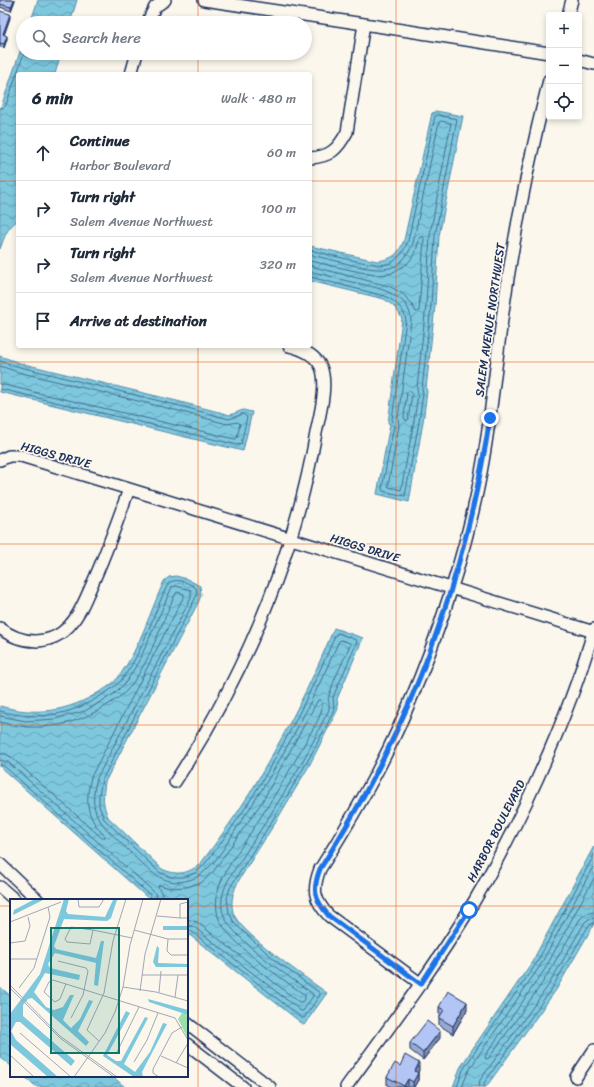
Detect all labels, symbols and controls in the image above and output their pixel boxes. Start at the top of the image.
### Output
map controls [546,12,582,120]
button: + [546,12,582,48]
search box [16,16,312,60]
text: Search here [62,25,141,51]
icon: search [30,27,52,49]
button: − [546,48,582,84]
text: 6 min [32,83,73,113]
button: locate [546,84,582,120]
text: Walk · 480 m [221,87,296,110]
text: Continue [70,128,130,154]
text: 60 m [267,141,296,164]
icon: ahead [32,142,54,164]
text: Harbor Boulevard [70,154,170,177]
text: Turn right [70,184,135,210]
text: 100 m [261,197,296,220]
icon: right [32,198,54,220]
text: Salem Avenue Northwest [70,210,213,233]
text: Turn right [70,240,135,266]
street label: SALEM AVENUE NORTHWEST [468,241,512,398]
text: 320 m [260,253,296,276]
icon: right [32,254,54,276]
text: Salem Avenue Northwest [70,266,213,289]
text: Arrive at destination [70,308,207,334]
icon: arrive [32,310,54,332]
route end [481,409,499,427]
street label: HIGGS DRIVE [19,435,95,475]
street label: HIGGS DRIVE [327,527,404,569]
street label: HARBOR BOULEVARD [461,776,531,886]
inset map [10,899,188,1077]
route start [460,901,478,919]

